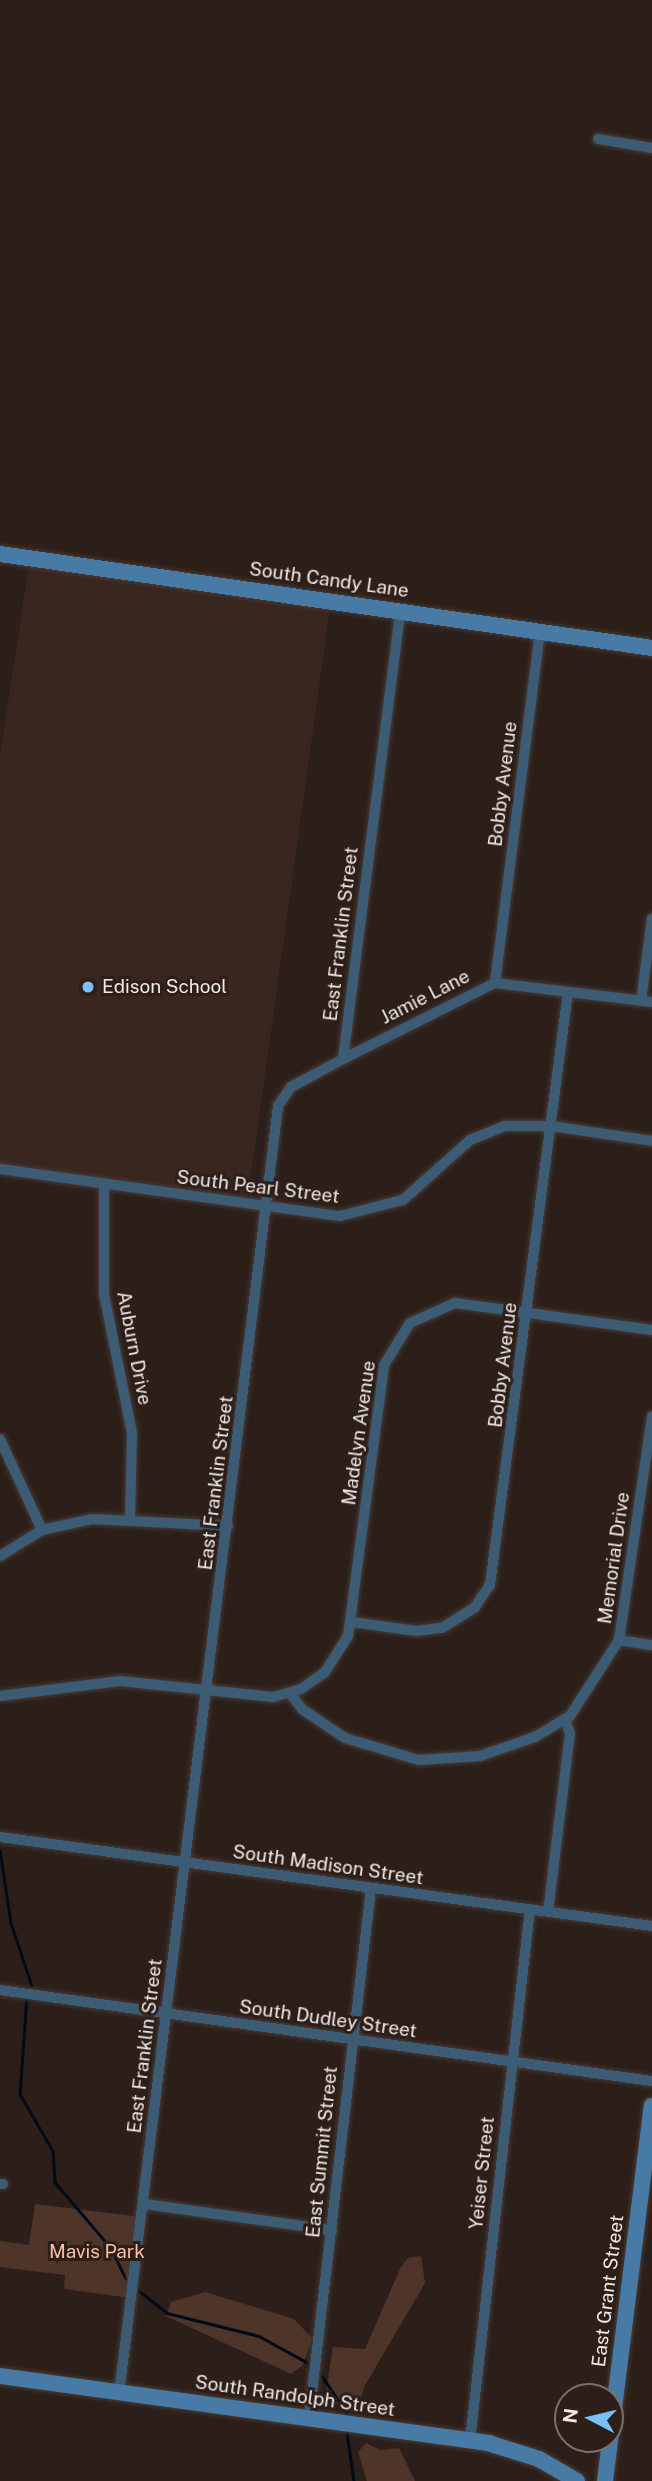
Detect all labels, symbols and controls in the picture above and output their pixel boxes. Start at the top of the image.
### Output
street label: South Candy Lane [248,558,410,602]
street label: Bobby Avenue [484,720,522,848]
street label: East Franklin Street [319,845,363,1023]
street label: Jamie Lane [376,965,474,1029]
place label: Edison School [102,976,227,998]
marker: Edison School [80,979,96,995]
street label: South Pearl Street [175,1166,341,1208]
street label: Auburn Drive [112,1289,156,1407]
street label: Bobby Avenue [484,1301,522,1429]
street label: Madelyn Avenue [338,1359,380,1507]
street label: East Franklin Street [194,1394,238,1572]
street label: Memorial Drive [593,1491,635,1625]
street label: South Madison Street [231,1840,425,1890]
street label: East Franklin Street [123,1957,167,2135]
street label: South Dudley Street [238,1995,418,2043]
street label: East Summit Street [302,2065,342,2239]
street label: Yeiser Street [465,2115,499,2231]
street label: East Grant Street [587,2214,629,2368]
park label: Mavis Park [49,2241,145,2263]
street label: South Randolph Street [194,2371,396,2421]
north arrow [554,2383,624,2453]
text: N [558,2407,582,2424]

